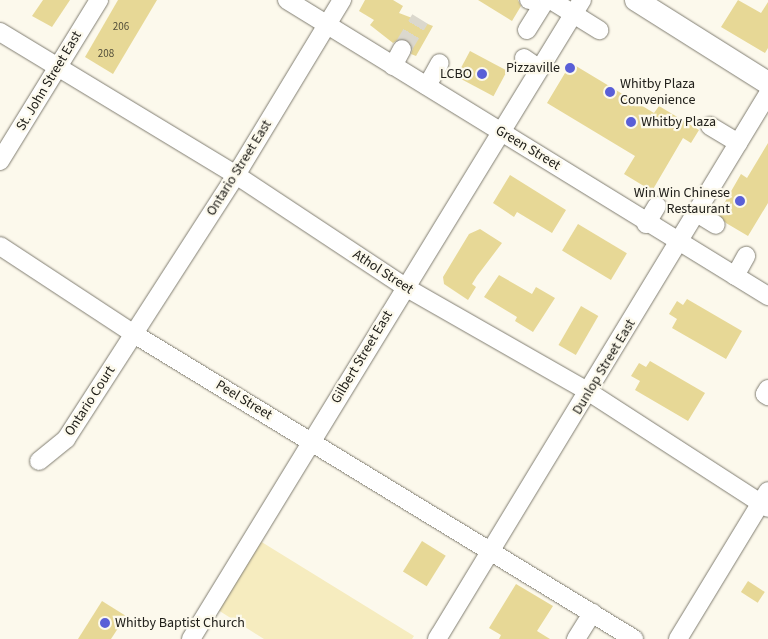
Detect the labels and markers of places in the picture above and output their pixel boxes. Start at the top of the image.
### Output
place label: Pizzaville [506,60,560,76]
marker: Pizzaville [564,62,576,74]
place label: LCBO [440,66,472,82]
marker: LCBO [476,68,488,80]
place label: Whitby Plaza Convenience [620,76,695,108]
marker: Whitby Plaza Convenience [604,86,616,98]
place label: Whitby Plaza [641,114,716,130]
marker: Whitby Plaza [625,116,637,128]
place label: Win Win Chinese Restaurant [634,185,730,218]
marker: Win Win Chinese Restaurant [734,195,746,207]
place label: Whitby Baptist Church [115,615,245,631]
marker: Whitby Baptist Church [99,617,111,629]

